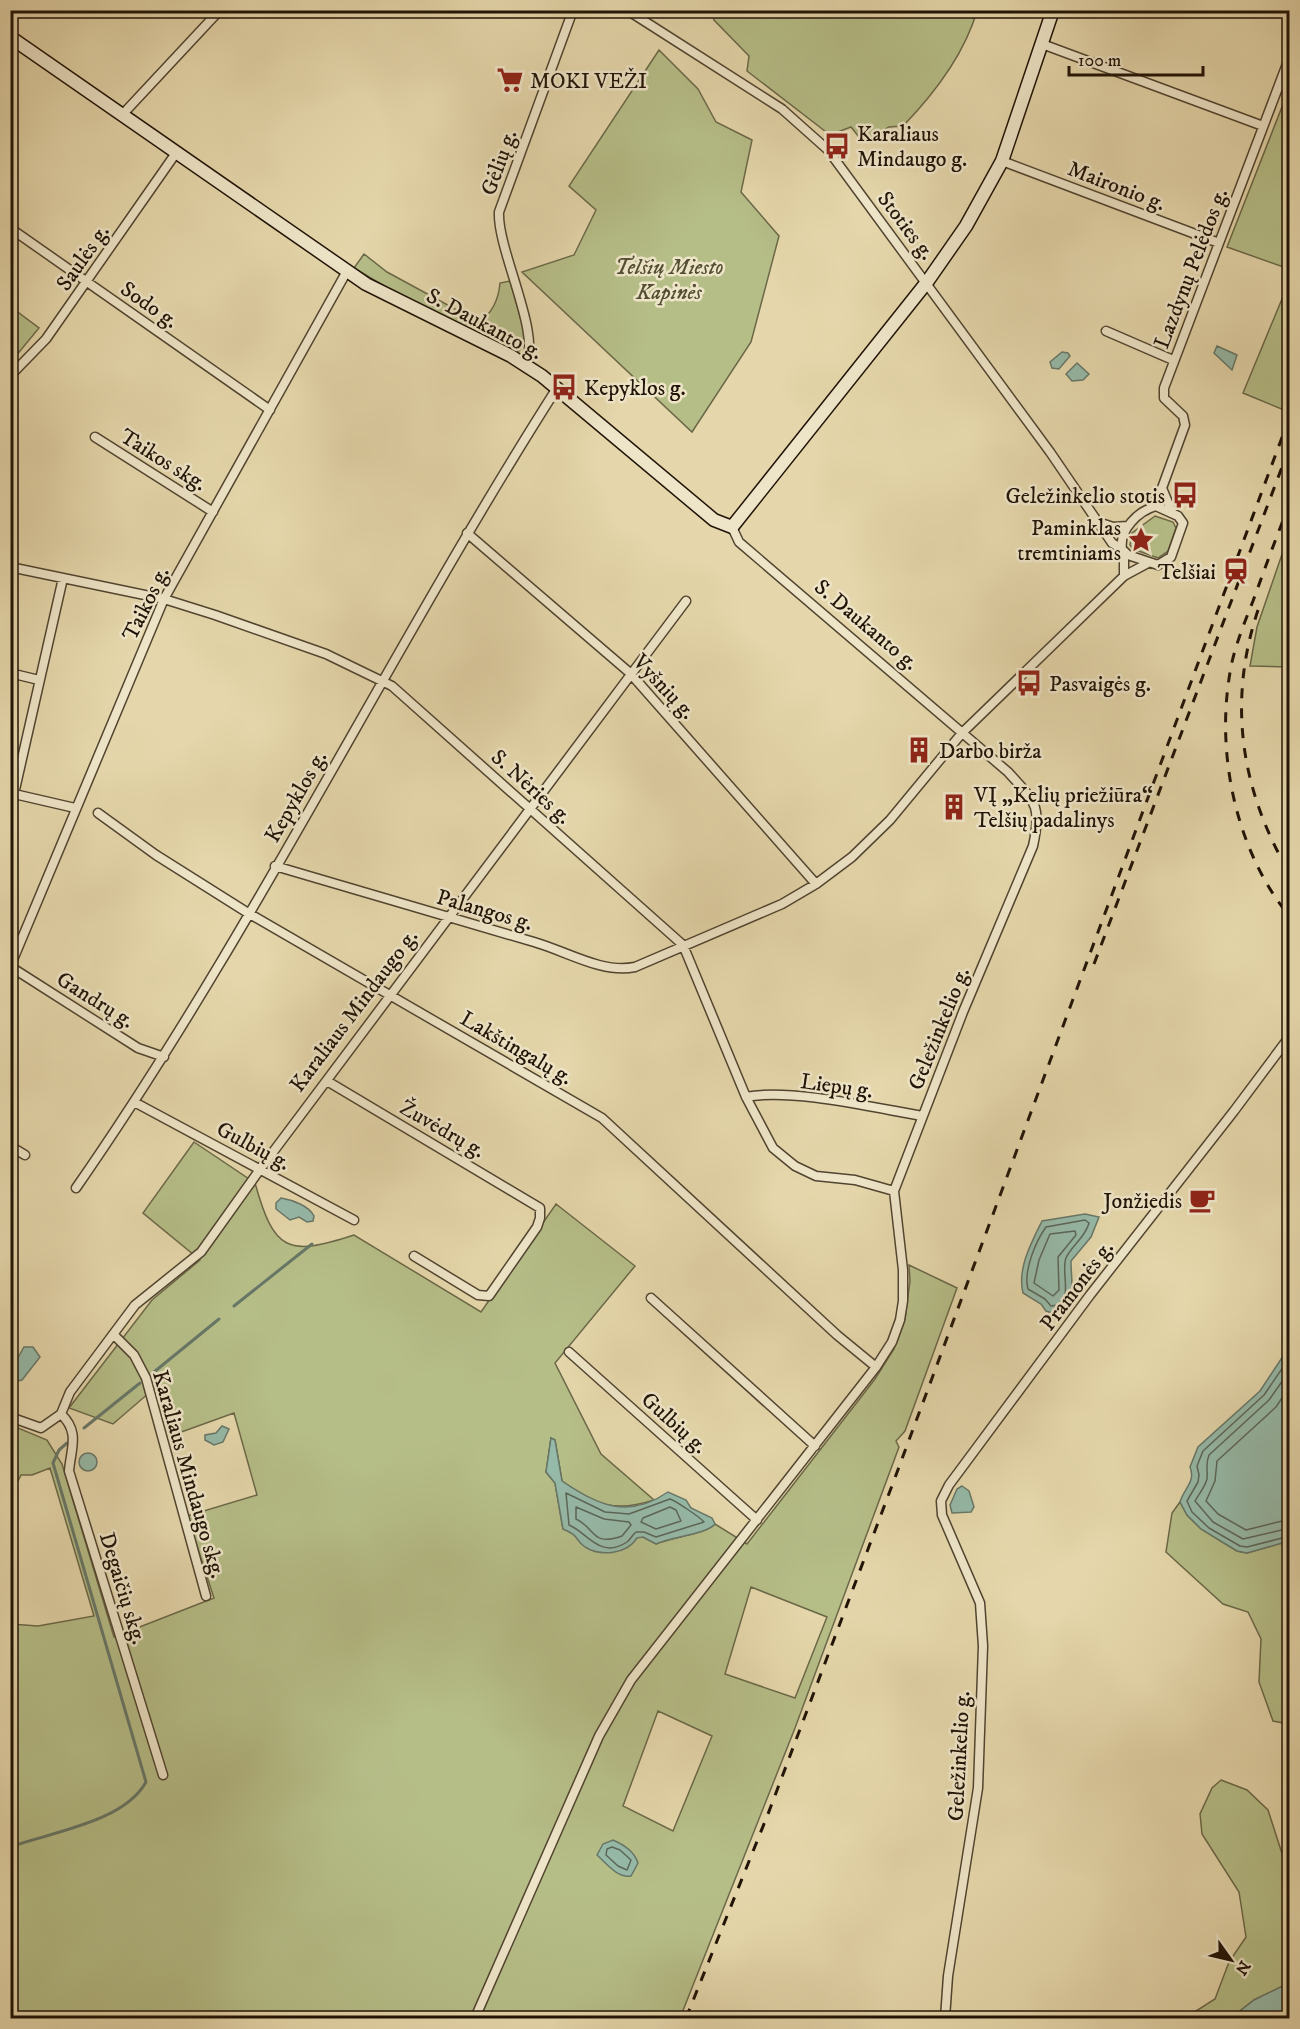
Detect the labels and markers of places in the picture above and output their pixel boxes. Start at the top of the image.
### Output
supermarket icon: MOKI VEŽI [495,65,525,95]
place label: MOKI VEŽI [530,67,647,95]
place label: Karaliaus Mindaugo g. [857,121,967,173]
bus stop icon: Karaliaus Mindaugo g. [822,131,852,161]
bus stop icon: Kepyklos g. [549,372,579,402]
place label: Kepyklos g. [584,375,686,402]
bus stop icon: Geležinkelio stotis [1170,480,1200,510]
place label: Geležinkelio stotis [1005,483,1165,510]
place label: Paminklas tremtiniams [1017,515,1121,567]
place icon: Paminklas tremtiniams [1126,525,1156,555]
station icon: Telšiai [1221,556,1251,586]
place label: Telšiai [1158,559,1216,586]
bus stop icon: Pasvaigės g. [1014,668,1044,698]
place label: Pasvaigės g. [1049,671,1151,698]
building icon: Darbo birža [904,735,934,765]
place label: Darbo birža [939,738,1042,765]
place label: VĮ „Kelių priežiūra“ Telšių padalinys [973,782,1153,834]
building icon: VĮ „Kelių priežiūra“ Telšių padalinys [939,792,969,822]
cafe icon: Jonžiedis [1187,1185,1217,1215]
place label: Jonžiedis [1101,1188,1182,1215]

